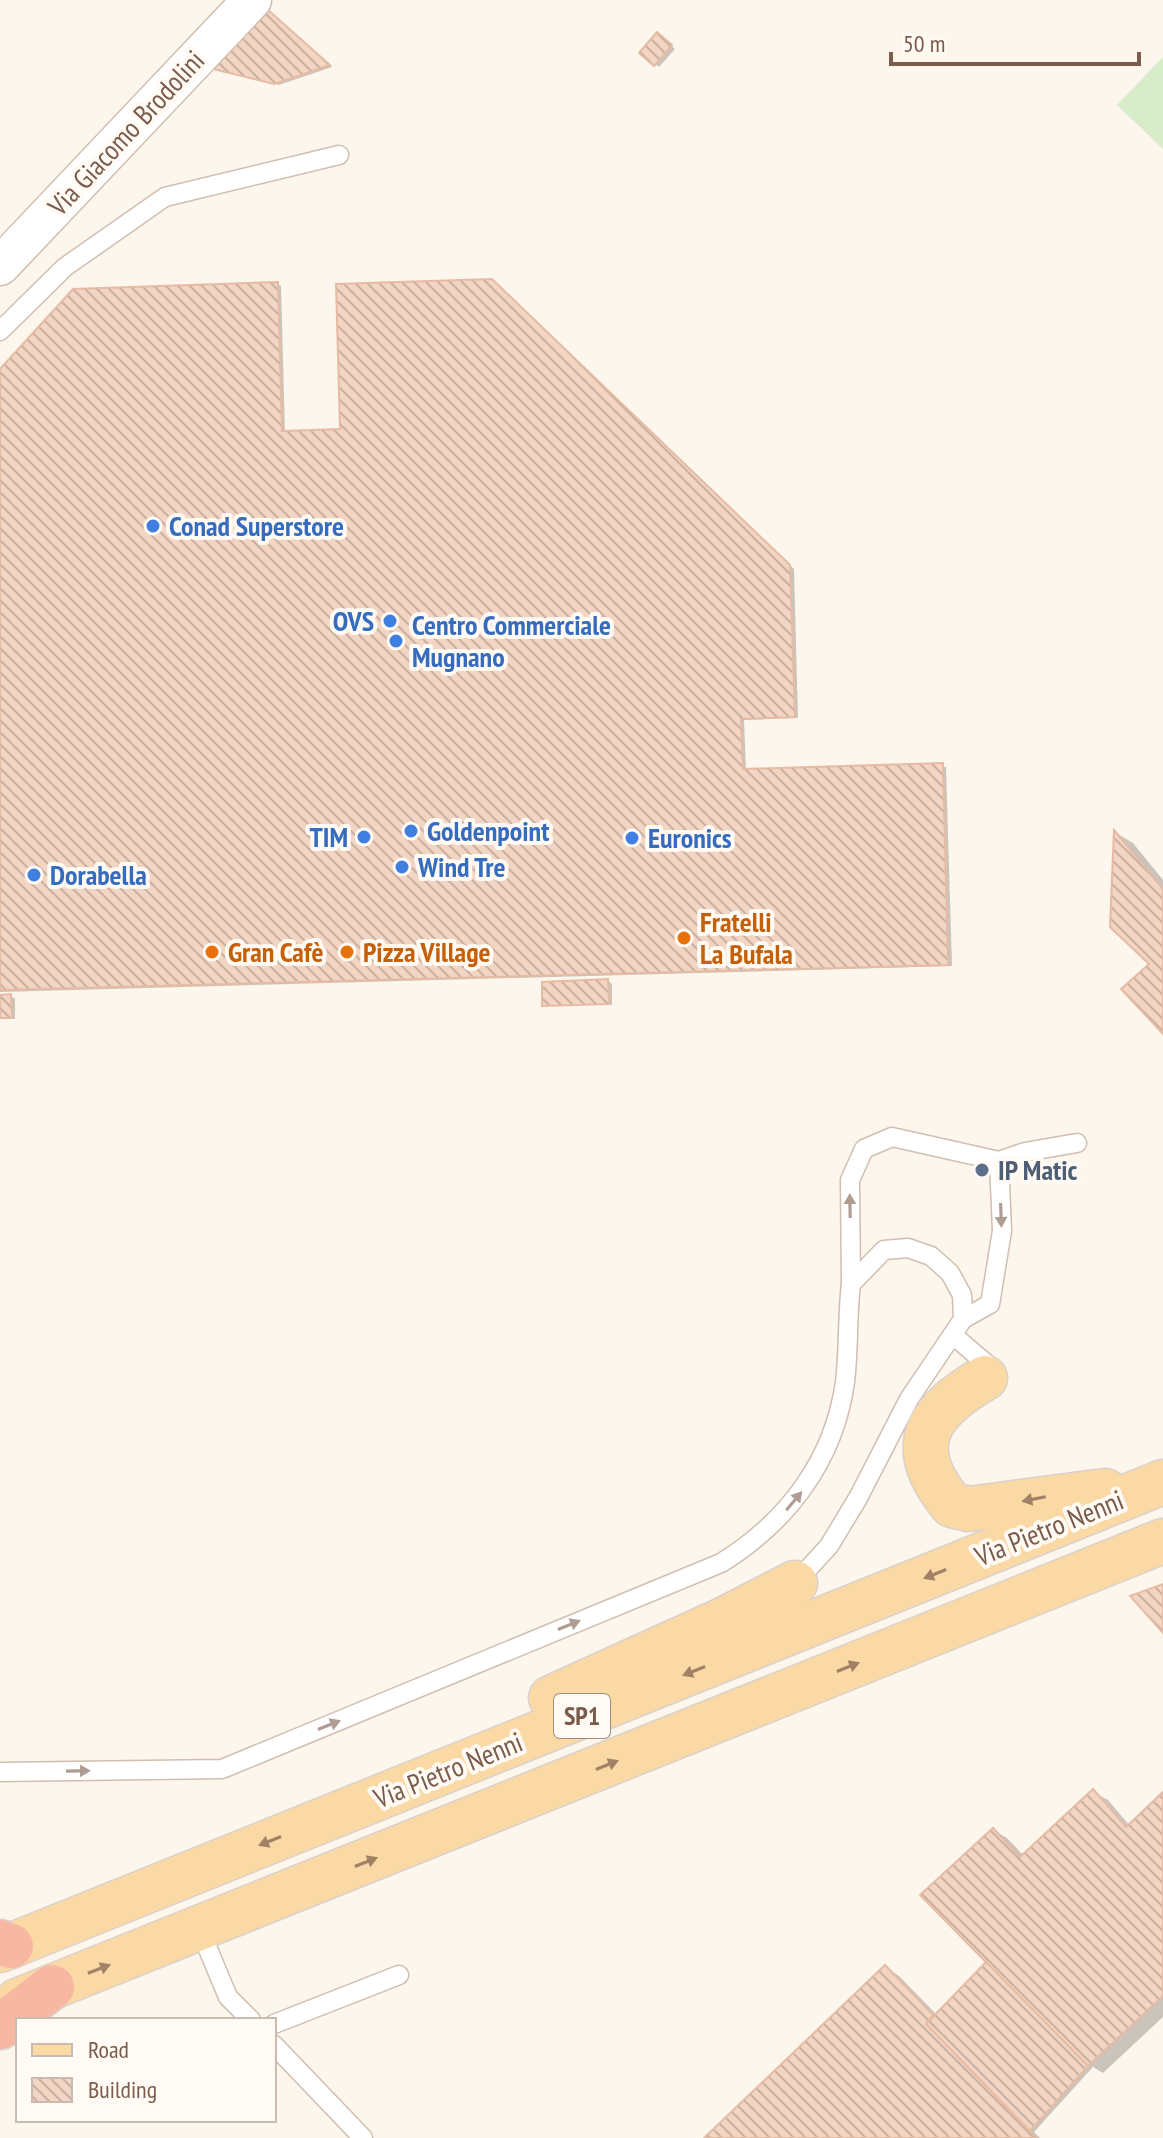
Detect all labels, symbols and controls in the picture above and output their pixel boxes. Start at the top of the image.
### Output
scale bar [891,16,1139,66]
text: 50 m [903,28,945,59]
street label: Via Giacomo Brodolini [39,42,212,224]
place label: Conad Superstore [169,507,344,544]
marker: Conad Superstore [144,517,162,535]
place label: OVS [333,602,374,639]
place label: Centro Commerciale Mugnano [412,606,611,675]
marker: OVS [381,612,399,630]
marker: Centro Commerciale Mugnano [387,632,405,650]
place label: Goldenpoint [427,812,549,849]
place label: TIM [309,818,348,855]
place label: Euronics [648,819,732,856]
marker: Goldenpoint [402,822,420,840]
marker: TIM [355,828,373,846]
marker: Euronics [623,829,641,847]
place label: Wind Tre [417,848,505,885]
place label: Dorabella [50,856,147,893]
marker: Wind Tre [393,858,411,876]
marker: Dorabella [25,866,43,884]
place label: Fratelli La Bufala [700,903,793,972]
marker: Fratelli La Bufala [675,929,693,947]
place label: Gran Cafè [228,933,323,970]
place label: Pizza Village [363,933,491,970]
marker: Gran Cafè [203,943,221,961]
marker: Pizza Village [338,943,356,961]
place label: IP Matic [998,1151,1077,1188]
marker: IP Matic [973,1161,991,1179]
one-way arrow [844,1193,857,1218]
one-way arrow [995,1203,1008,1228]
street label: Via Pietro Nenni [968,1481,1129,1574]
one-way arrow [785,1492,802,1512]
one-way arrow [1021,1493,1046,1506]
one-way arrow [923,1568,947,1581]
one-way arrow [557,1619,581,1632]
one-way arrow [836,1661,860,1674]
one-way arrow [682,1665,706,1678]
road number: SP1 [554,1694,610,1738]
one-way arrow [317,1718,341,1731]
street label: Via Pietro Nenni [367,1723,528,1816]
one-way arrow [595,1758,619,1771]
one-way arrow [66,1764,91,1777]
one-way arrow [258,1835,282,1848]
one-way arrow [354,1856,378,1869]
one-way arrow [87,1962,111,1975]
legend [16,2018,276,2122]
text: Road [88,2034,129,2065]
text: Building [88,2074,157,2105]

